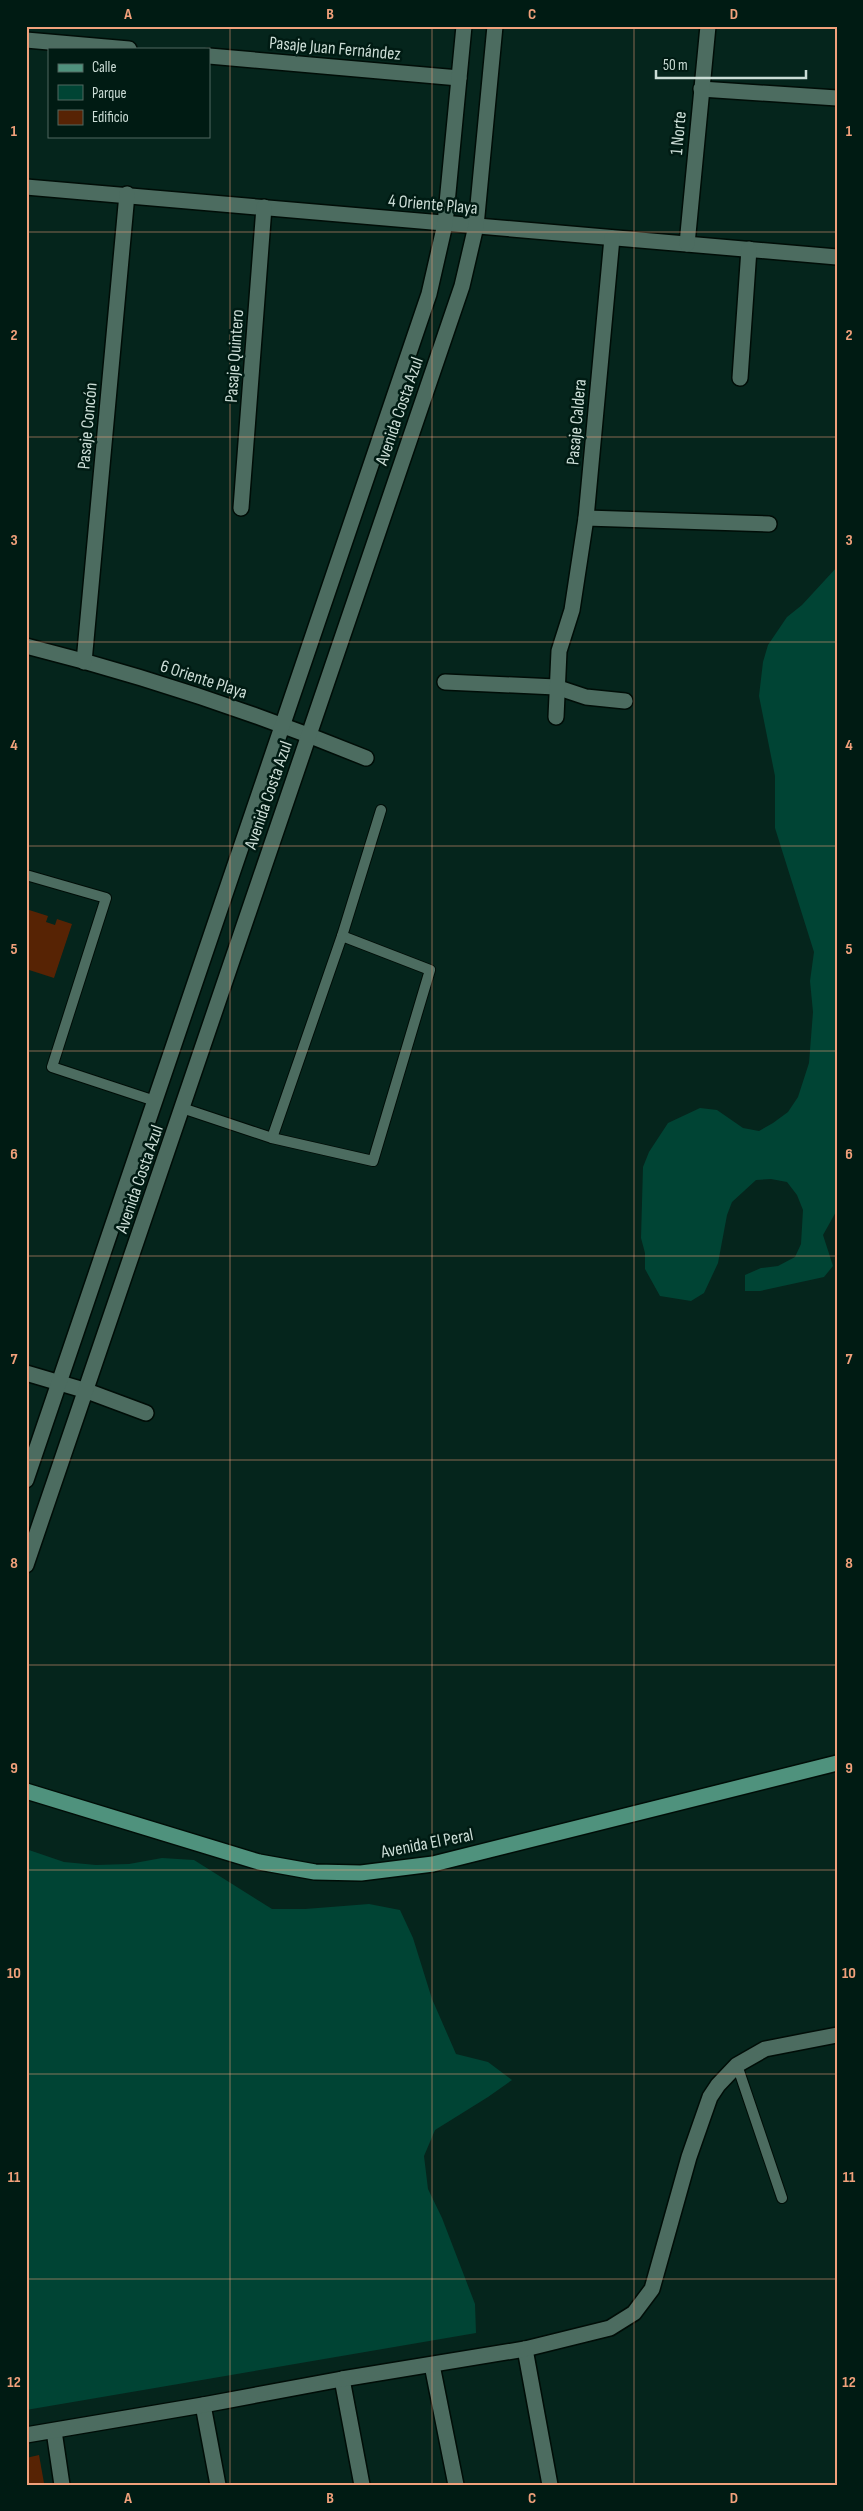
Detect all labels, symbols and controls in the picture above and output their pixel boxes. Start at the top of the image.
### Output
text: A [123,5,132,24]
text: B [326,5,334,24]
text: C [528,5,536,24]
text: D [730,5,738,24]
street label: Pasaje Juan Fernández [268,32,402,65]
legend [48,48,210,138]
scale bar [656,48,806,80]
text: 50 m [663,56,688,75]
text: Calle [92,58,116,77]
text: Parque [92,84,127,103]
text: Edificio [92,108,129,127]
street label: 1 Norte [666,110,691,156]
text: 1 [11,122,18,141]
text: 1 [846,122,853,141]
street label: 4 Oriente Playa [387,190,479,219]
street label: Pasaje Quintero [221,309,248,403]
text: 2 [10,326,18,345]
text: 2 [845,326,853,345]
street label: Avenida Costa Azul [371,354,428,469]
street label: Pasaje Caldera [562,378,591,466]
street label: Pasaje Concón [73,382,102,470]
text: 3 [10,531,18,550]
text: 3 [845,531,853,550]
street label: 6 Oriente Playa [158,656,250,703]
text: 4 [10,736,18,755]
text: 4 [845,736,853,755]
street label: Avenida Costa Azul [240,738,297,853]
text: 5 [10,940,18,959]
text: 5 [845,940,853,959]
street label: Avenida Costa Azul [111,1122,168,1237]
text: 6 [10,1145,18,1164]
text: 6 [845,1145,853,1164]
text: 7 [11,1350,18,1369]
text: 7 [846,1350,853,1369]
text: 8 [10,1554,18,1573]
text: 8 [845,1554,853,1573]
text: 9 [10,1759,18,1778]
text: 9 [845,1759,853,1778]
street label: Avenida El Peral [378,1824,475,1863]
text: 10 [7,1964,21,1983]
text: 10 [842,1964,856,1983]
text: 11 [8,2168,21,2187]
text: 11 [843,2168,856,2187]
text: 12 [7,2373,21,2392]
text: 12 [842,2373,856,2392]
text: A [123,2489,132,2508]
text: B [326,2489,334,2508]
text: C [528,2489,536,2508]
text: D [730,2489,738,2508]

